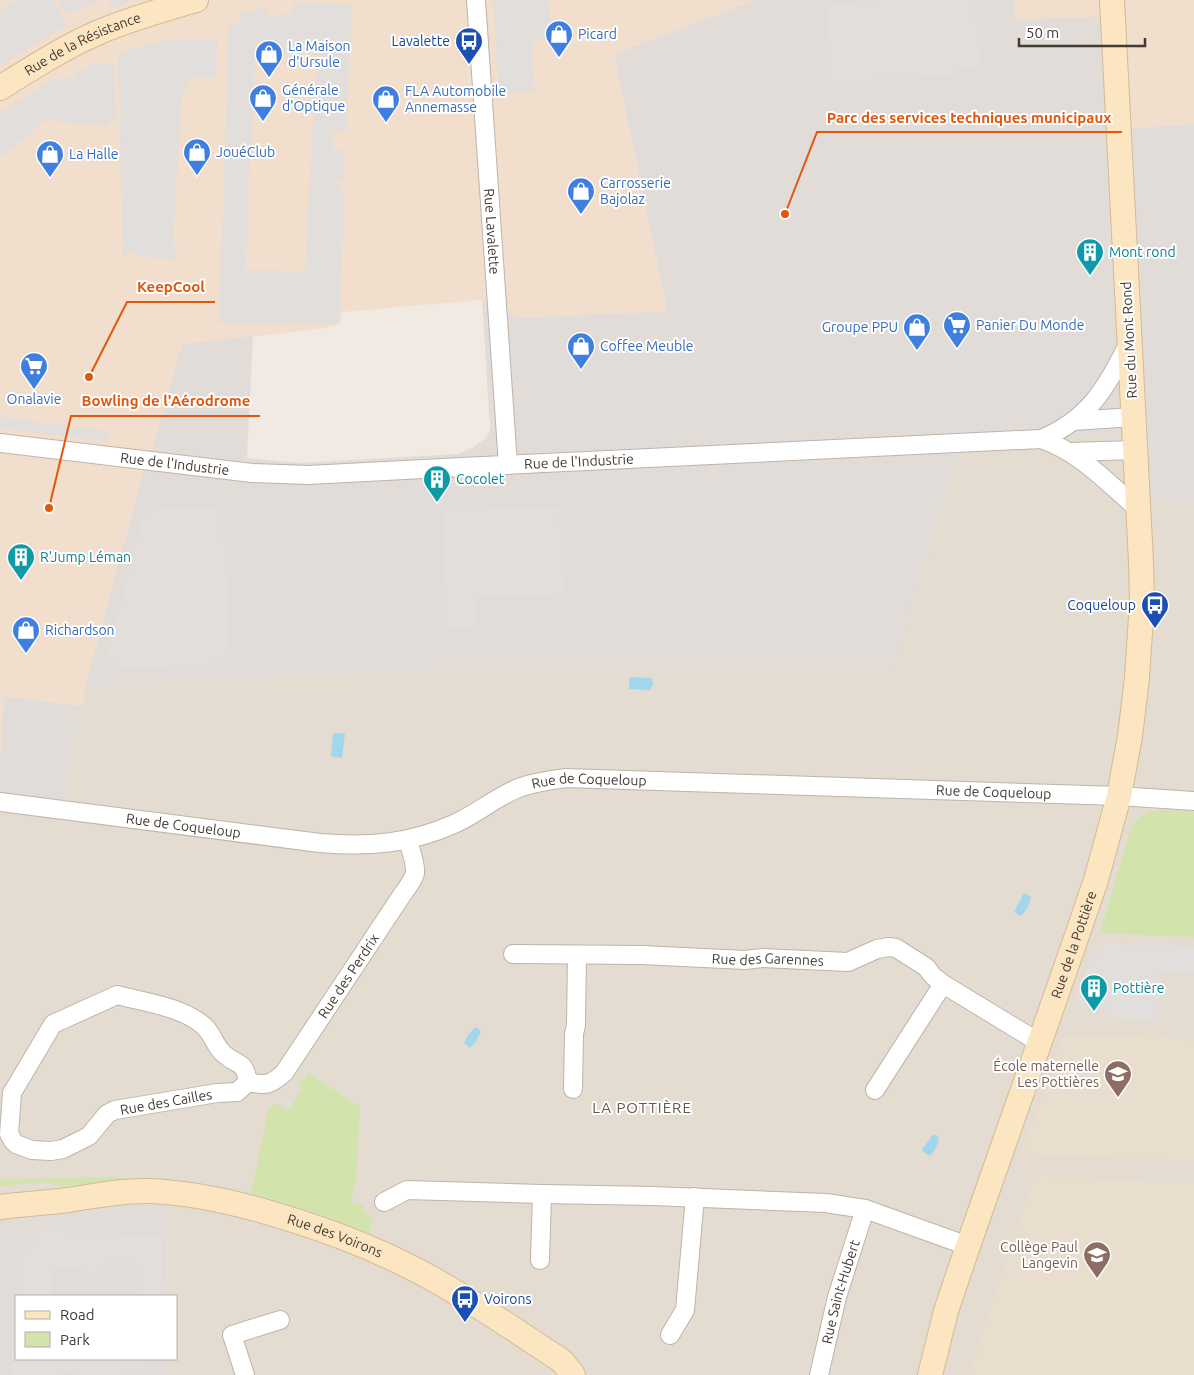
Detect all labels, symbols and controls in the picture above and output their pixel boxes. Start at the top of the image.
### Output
street label: Rue de la Résistance [21,9,143,79]
scale bar [1019,15,1145,47]
shop icon: Picard [544,19,574,58]
text: 50 m [1026,24,1059,41]
bus stop icon: Lavalette [454,26,484,65]
place label: Picard [578,26,617,42]
place label: Lavalette [392,33,450,49]
place label: La Maison d'Ursule [288,38,351,70]
shop icon: La Maison d'Ursule [254,39,284,78]
place label: Générale d'Optique [282,82,345,114]
shop icon: Générale d'Optique [248,83,278,122]
place label: FLA Automobile Annemasse [405,83,506,115]
shop icon: FLA Automobile Annemasse [371,84,401,123]
callout: Parc des services techniques municipaux [817,102,1122,132]
text: Parc des services techniques municipaux [827,109,1111,126]
shop icon: JouéClub [182,137,212,176]
shop icon: La Halle [35,139,65,178]
place label: JouéClub [216,144,275,160]
place label: La Halle [69,146,119,162]
place label: Carrosserie Bajolaz [600,175,671,207]
shop icon: Carrosserie Bajolaz [566,176,596,215]
street label: Rue Lavalette [481,188,503,275]
building icon: Mont rond [1075,237,1105,276]
place label: Mont rond [1109,244,1176,260]
callout: KeepCool [127,272,215,302]
text: KeepCool [137,278,205,295]
street label: Rue du Mont Rond [1118,281,1140,399]
supermarket icon: Panier Du Monde [942,310,972,349]
shop icon: Groupe PPU [902,312,932,351]
place label: Panier Du Monde [976,317,1084,333]
place label: Groupe PPU [822,319,898,335]
shop icon: Coffee Meuble [566,331,596,370]
place label: Coffee Meuble [600,338,694,354]
supermarket icon: Onalavie [19,351,49,390]
callout: Bowling de l'Aérodrome [71,386,260,416]
place label: Onalavie [7,391,61,407]
text: Bowling de l'Aérodrome [82,392,250,409]
street label: Rue de l'Industrie [119,449,230,478]
street label: Rue de l'Industrie [524,451,634,472]
building icon: Cocolet [422,464,452,503]
place label: Cocolet [456,471,505,487]
building icon: R'Jump Léman [6,542,36,581]
place label: R'Jump Léman [40,549,131,565]
bus stop icon: Coqueloup [1140,590,1170,629]
place label: Coqueloup [1067,597,1136,613]
shop icon: Richardson [11,615,41,654]
place label: Richardson [45,622,115,638]
street label: Rue de Coqueloup [530,770,647,792]
street label: Rue de Coqueloup [936,782,1052,802]
street label: Rue de Coqueloup [125,810,242,841]
street label: Rue de la Pottière [1048,889,1100,1000]
street label: Rue des Perdrix [315,931,382,1021]
street label: Rue des Garennes [711,950,824,969]
building icon: Pottière [1079,973,1109,1012]
place label: Pottière [1113,980,1165,996]
place label: École maternelle Les Pottières [993,1057,1099,1090]
school or university icon: École maternelle Les Pottières [1103,1059,1133,1098]
street label: Rue des Cailles [119,1086,213,1118]
district label: LA POTTIÈRE [592,1099,692,1116]
street label: Rue des Voirons [285,1211,385,1261]
street label: Rue Saint-Hubert [818,1237,863,1345]
place label: Collège Paul Langevin [1000,1239,1078,1271]
school or university icon: Collège Paul Langevin [1082,1240,1112,1279]
bus stop icon: Voirons [450,1284,480,1323]
place label: Voirons [484,1291,532,1307]
legend [15,1295,178,1360]
text: Road [60,1306,95,1323]
text: Park [60,1331,90,1348]

